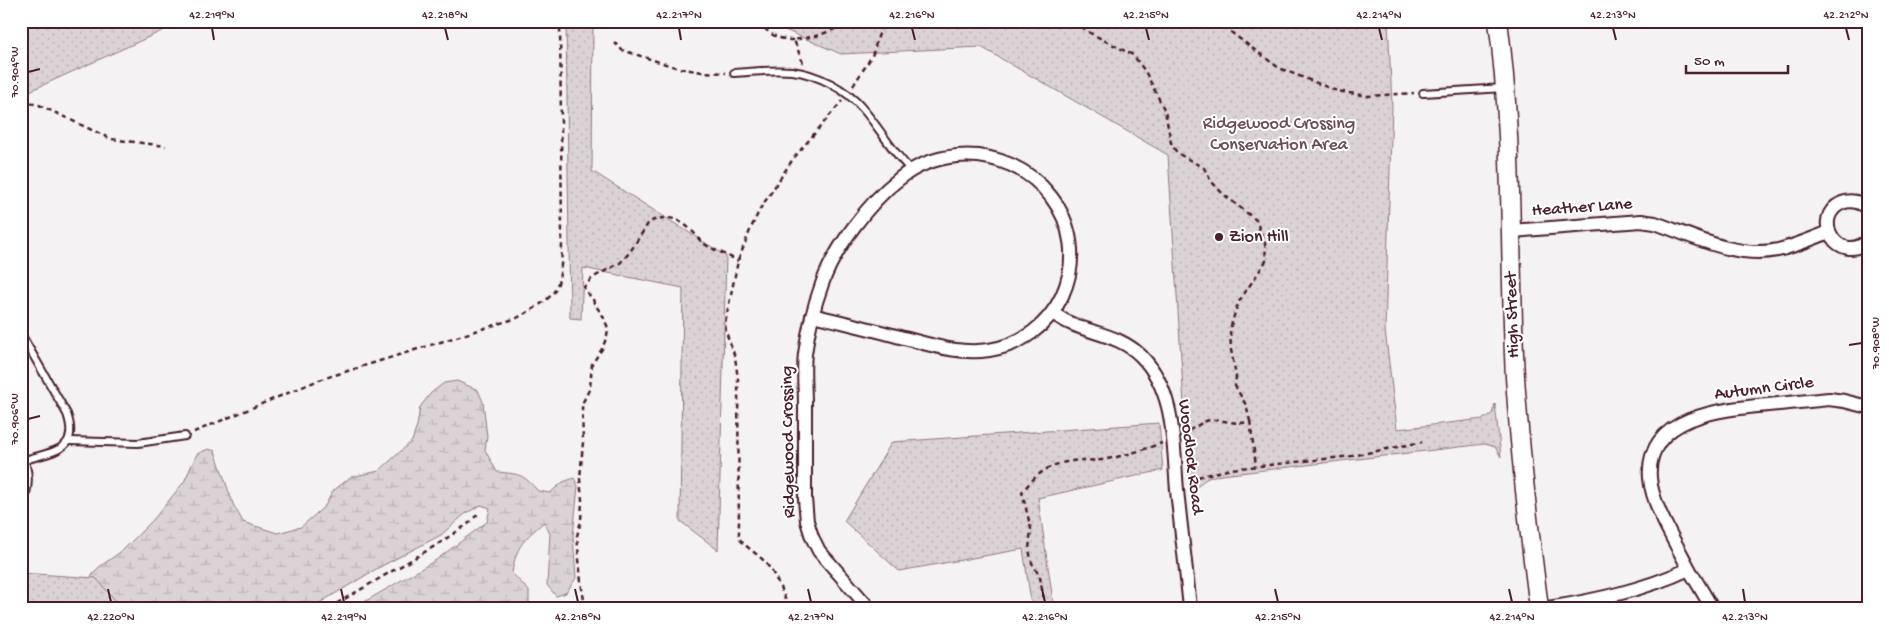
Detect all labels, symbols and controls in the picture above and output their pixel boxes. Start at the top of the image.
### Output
text: 42.219°N [189,9,235,23]
text: 42.218°N [422,9,468,23]
text: 42.217°N [656,9,702,23]
text: 42.216°N [889,9,935,23]
text: 42.215°N [1123,9,1169,23]
text: 42.214°N [1357,9,1402,23]
text: 42.213°N [1590,9,1636,23]
text: 42.212°N [1823,9,1869,23]
scale bar [1686,42,1789,74]
text: 70.904°W [9,47,23,98]
text: 50 m [1694,53,1725,71]
park label: Ridgewood Crossing Conservation Area [1203,114,1355,156]
street label: Heather Lane [1531,194,1634,222]
place label: Zion Hill [1229,227,1289,248]
marker: Zion Hill [1213,231,1225,243]
street label: High Street [1501,270,1525,359]
text: 70.908°W [1870,317,1884,370]
street label: Ridgewood Crossing [777,366,801,518]
street label: Autumn Circle [1713,372,1816,406]
text: 70.906°W [9,393,23,446]
street label: Woodlock Road [1173,398,1208,517]
text: 42.220°N [87,611,135,625]
text: 42.219°N [321,611,367,625]
text: 42.218°N [555,611,601,625]
text: 42.217°N [788,611,834,625]
text: 42.216°N [1022,611,1068,625]
text: 42.215°N [1255,611,1301,625]
text: 42.214°N [1490,611,1535,625]
text: 42.213°N [1722,611,1768,625]

